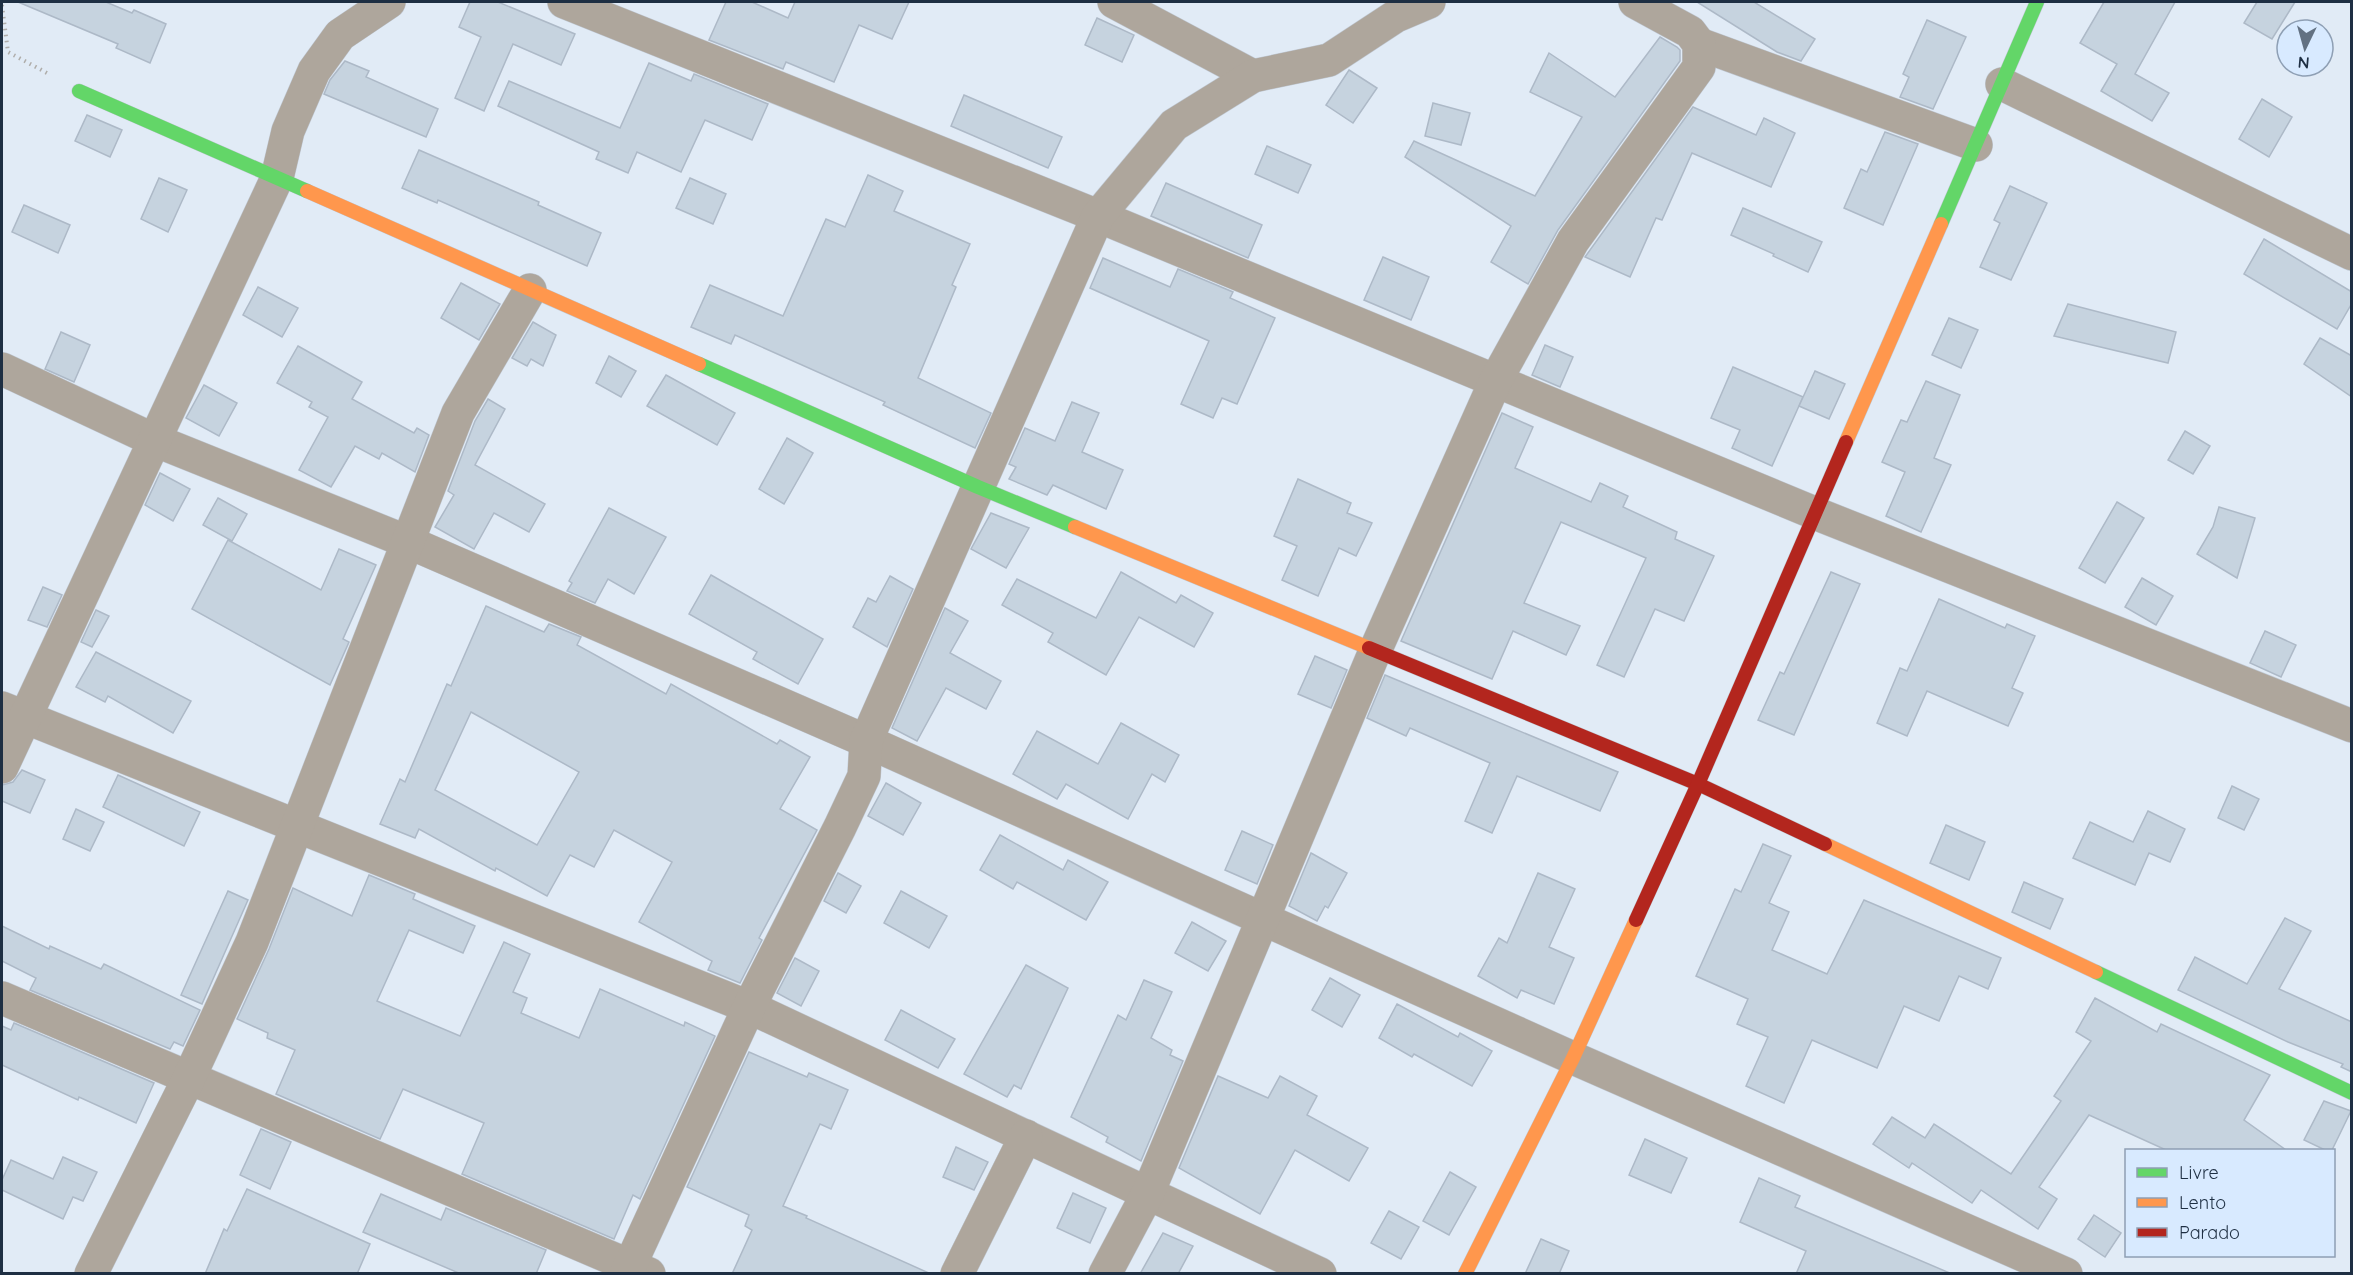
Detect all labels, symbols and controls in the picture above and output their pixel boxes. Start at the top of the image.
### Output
north arrow [2275,18,2335,78]
text: N [2297,52,2310,73]
legend [2125,1149,2335,1257]
text: Livre [2179,1161,2219,1184]
text: Lento [2179,1191,2226,1214]
text: Parado [2179,1221,2240,1244]

